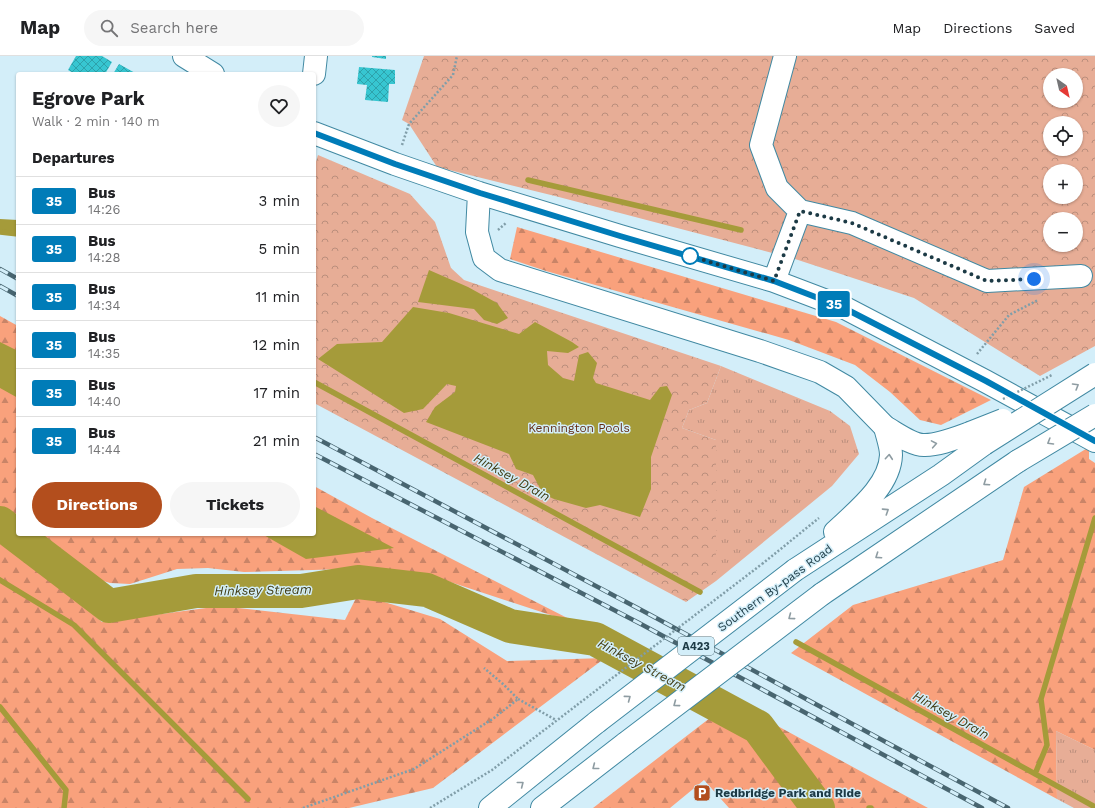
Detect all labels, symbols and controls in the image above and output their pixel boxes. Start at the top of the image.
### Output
search box [84,10,364,46]
text: Map [20,16,60,39]
icon: search [98,17,120,39]
text: Search here [130,19,218,37]
text: Map [893,20,921,36]
text: Directions [943,20,1012,36]
text: Saved [1034,20,1075,36]
north arrow [1043,68,1083,108]
map controls [1043,68,1083,252]
button: heart [258,85,300,127]
text: Egrove Park [32,87,145,110]
text: Walk · 2 min · 140 m [32,114,160,129]
button: locate [1043,116,1083,156]
text: Departures [32,149,115,167]
button: + [1043,164,1083,204]
text: Bus [88,184,116,202]
text: 3 min [259,192,300,210]
text: 35 [46,193,62,209]
text: 14:26 [88,202,120,217]
button: − [1043,212,1083,252]
text: Bus [88,232,116,250]
text: 5 min [259,240,300,258]
text: 35 [46,241,62,257]
unlabelled marker [681,247,699,265]
text: 14:28 [88,250,120,265]
your location [1024,269,1044,289]
text: Bus [88,280,116,298]
text: 11 min [256,288,300,306]
text: 35 [46,289,62,305]
line badge: 35 [816,291,852,317]
text: 35 [826,296,842,312]
text: 14:34 [88,298,120,313]
text: Bus [88,328,116,346]
text: 12 min [253,336,300,354]
text: 35 [46,337,62,353]
text: 14:35 [88,346,120,361]
text: Bus [88,376,116,394]
one-way arrow [1072,383,1079,390]
text: 17 min [253,384,300,402]
text: 35 [46,385,62,401]
text: 14:40 [88,394,121,409]
park label: Kennington Pools [528,421,630,435]
text: Bus [88,424,116,442]
text: 21 min [253,432,300,450]
text: 35 [46,433,62,449]
one-way arrow [1047,438,1054,445]
one-way arrow [931,440,937,449]
text: 14:44 [88,442,121,457]
water label: Hinksey Drain [471,450,553,504]
one-way arrow [885,454,894,461]
one-way arrow [983,478,990,486]
button: Directions [32,482,162,528]
button: Tickets [170,482,300,528]
one-way arrow [882,508,889,516]
street label: Southern By-pass Road [715,542,835,634]
one-way arrow [875,551,882,559]
water label: Hinksey Stream [214,582,312,598]
one-way arrow [788,613,795,620]
water label: Hinksey Stream [595,635,689,695]
road number: A423 [678,637,714,655]
water label: Hinksey Drain [910,688,992,742]
one-way arrow [624,696,631,703]
one-way arrow [674,700,681,707]
one-way arrow [593,762,600,769]
one-way arrow [516,782,523,789]
parking icon: Redbridge Park and Ride [692,783,712,803]
place label: Redbridge Park and Ride [715,786,861,800]

